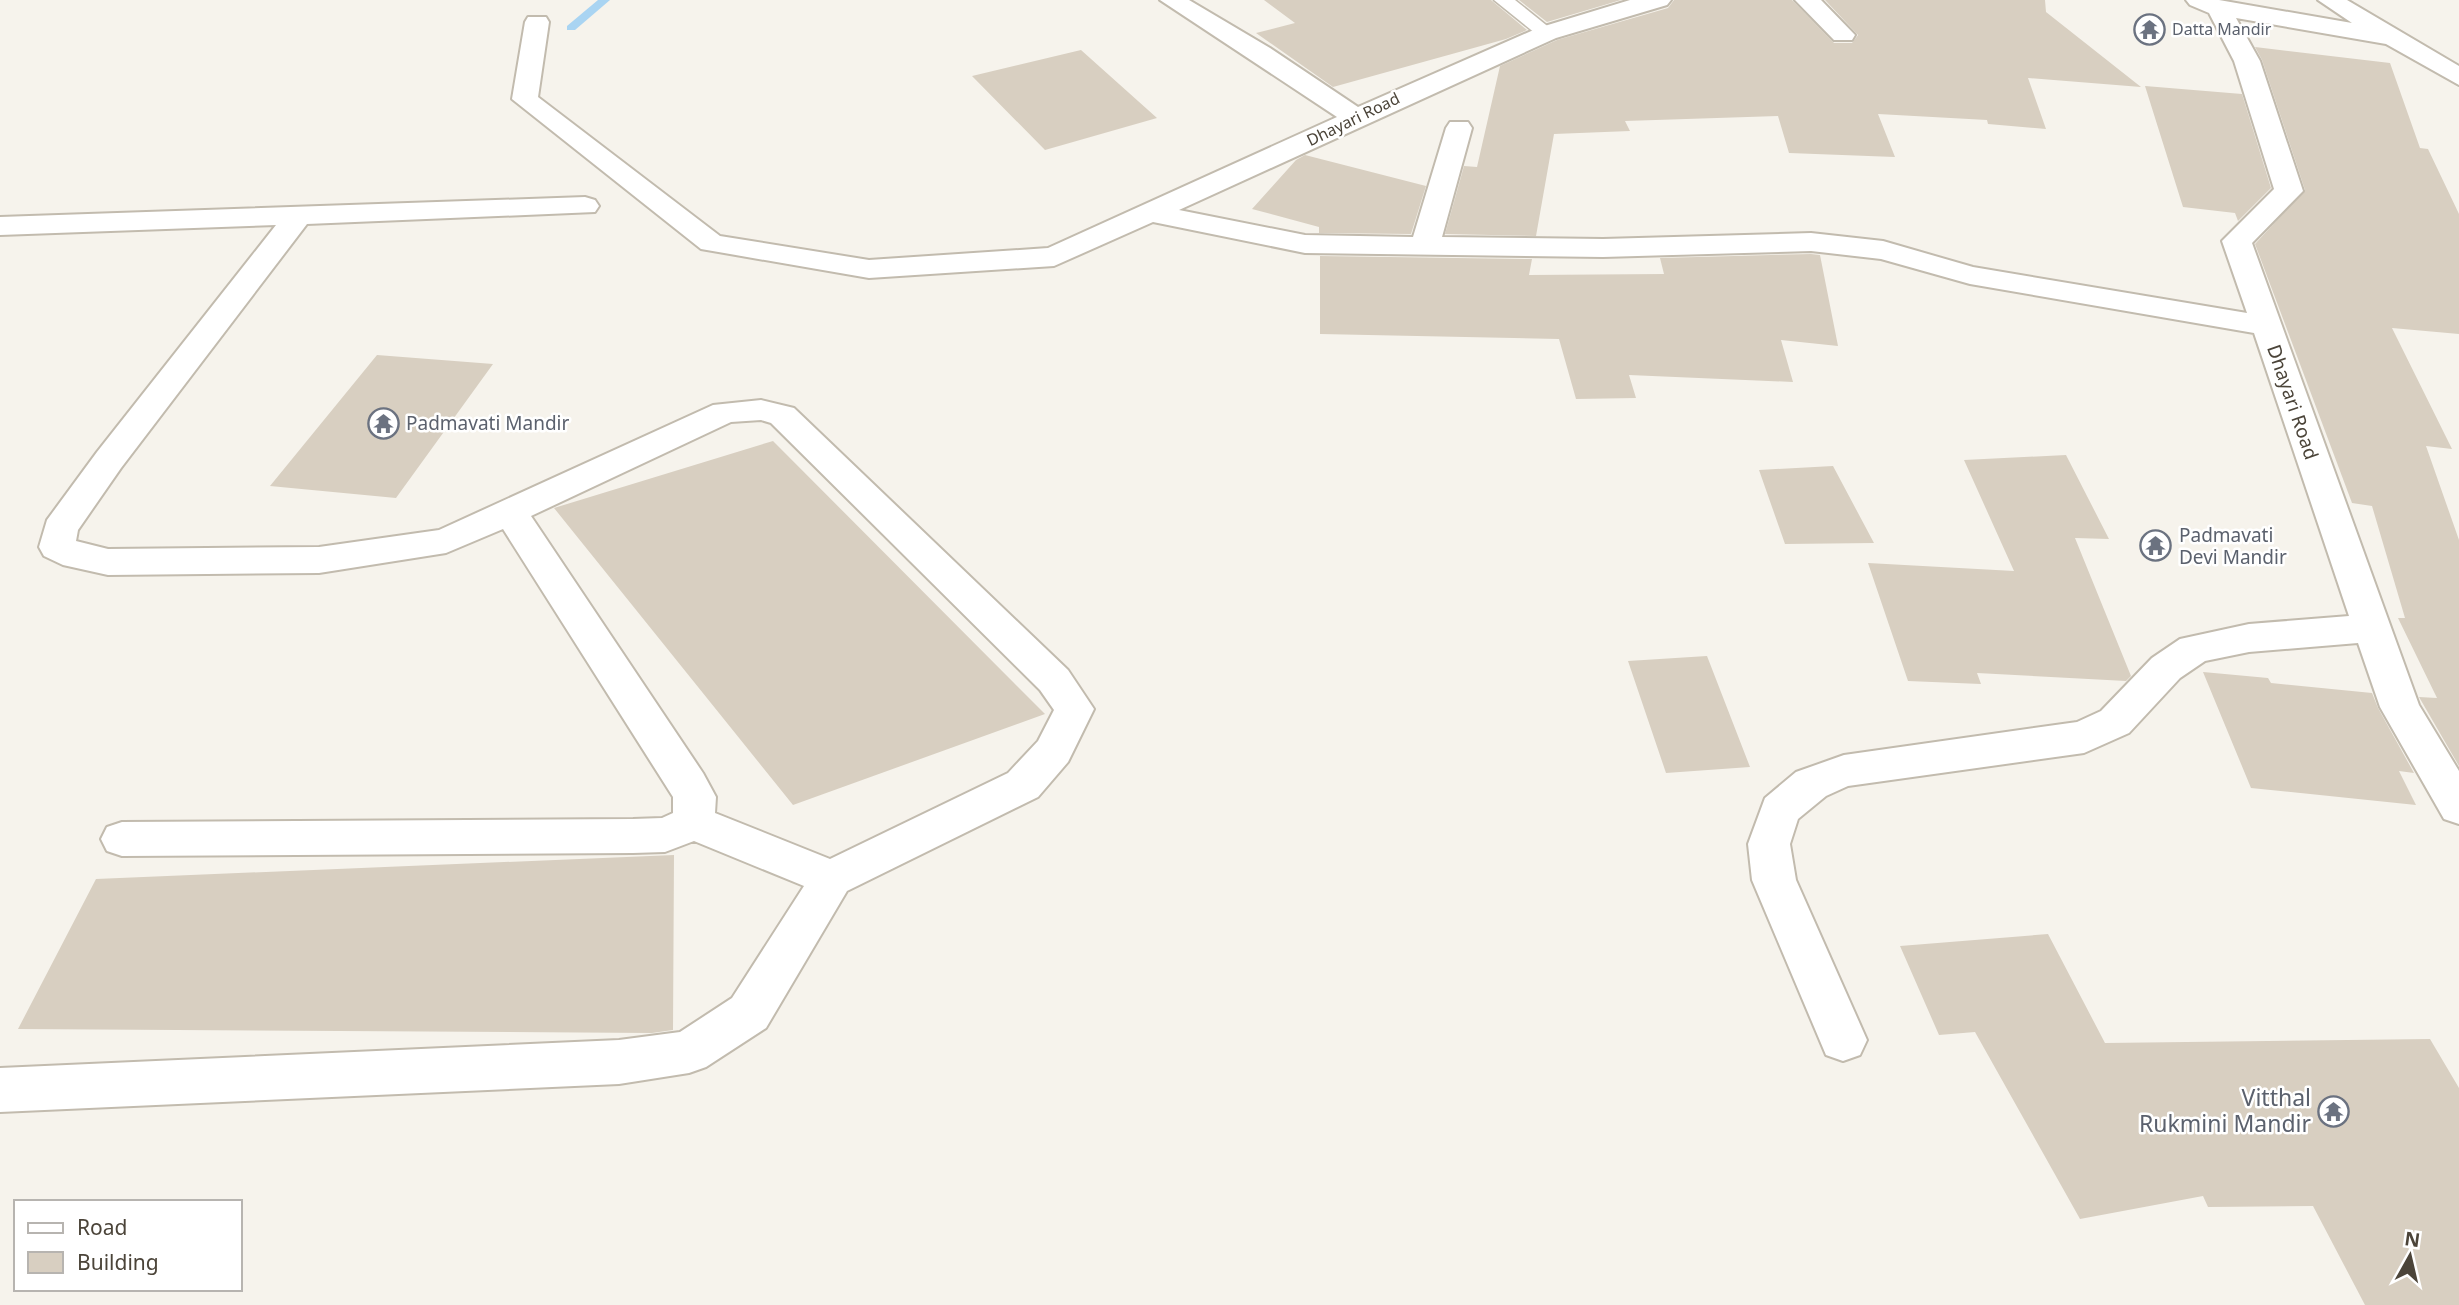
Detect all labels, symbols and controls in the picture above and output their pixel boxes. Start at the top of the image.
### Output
temple icon: Datta Mandir [2132,12,2166,46]
place label: Datta Mandir [2172,18,2272,40]
street label: Dhayari Road [1303,87,1403,151]
street label: Dhayari Road [2261,341,2325,463]
temple icon: Padmavati Mandir [366,406,400,440]
place label: Padmavati Mandir [406,410,569,436]
place label: Padmavati Devi Mandir [2179,522,2287,570]
temple icon: Padmavati Devi Mandir [2139,529,2173,563]
place label: Vitthal Rukmini Mandir [2139,1081,2311,1139]
temple icon: Vitthal Rukmini Mandir [2317,1094,2351,1128]
legend [14,1200,242,1291]
text: Road [77,1213,127,1241]
north arrow [2375,1221,2445,1291]
text: N [2403,1225,2422,1253]
text: Building [77,1248,159,1276]

